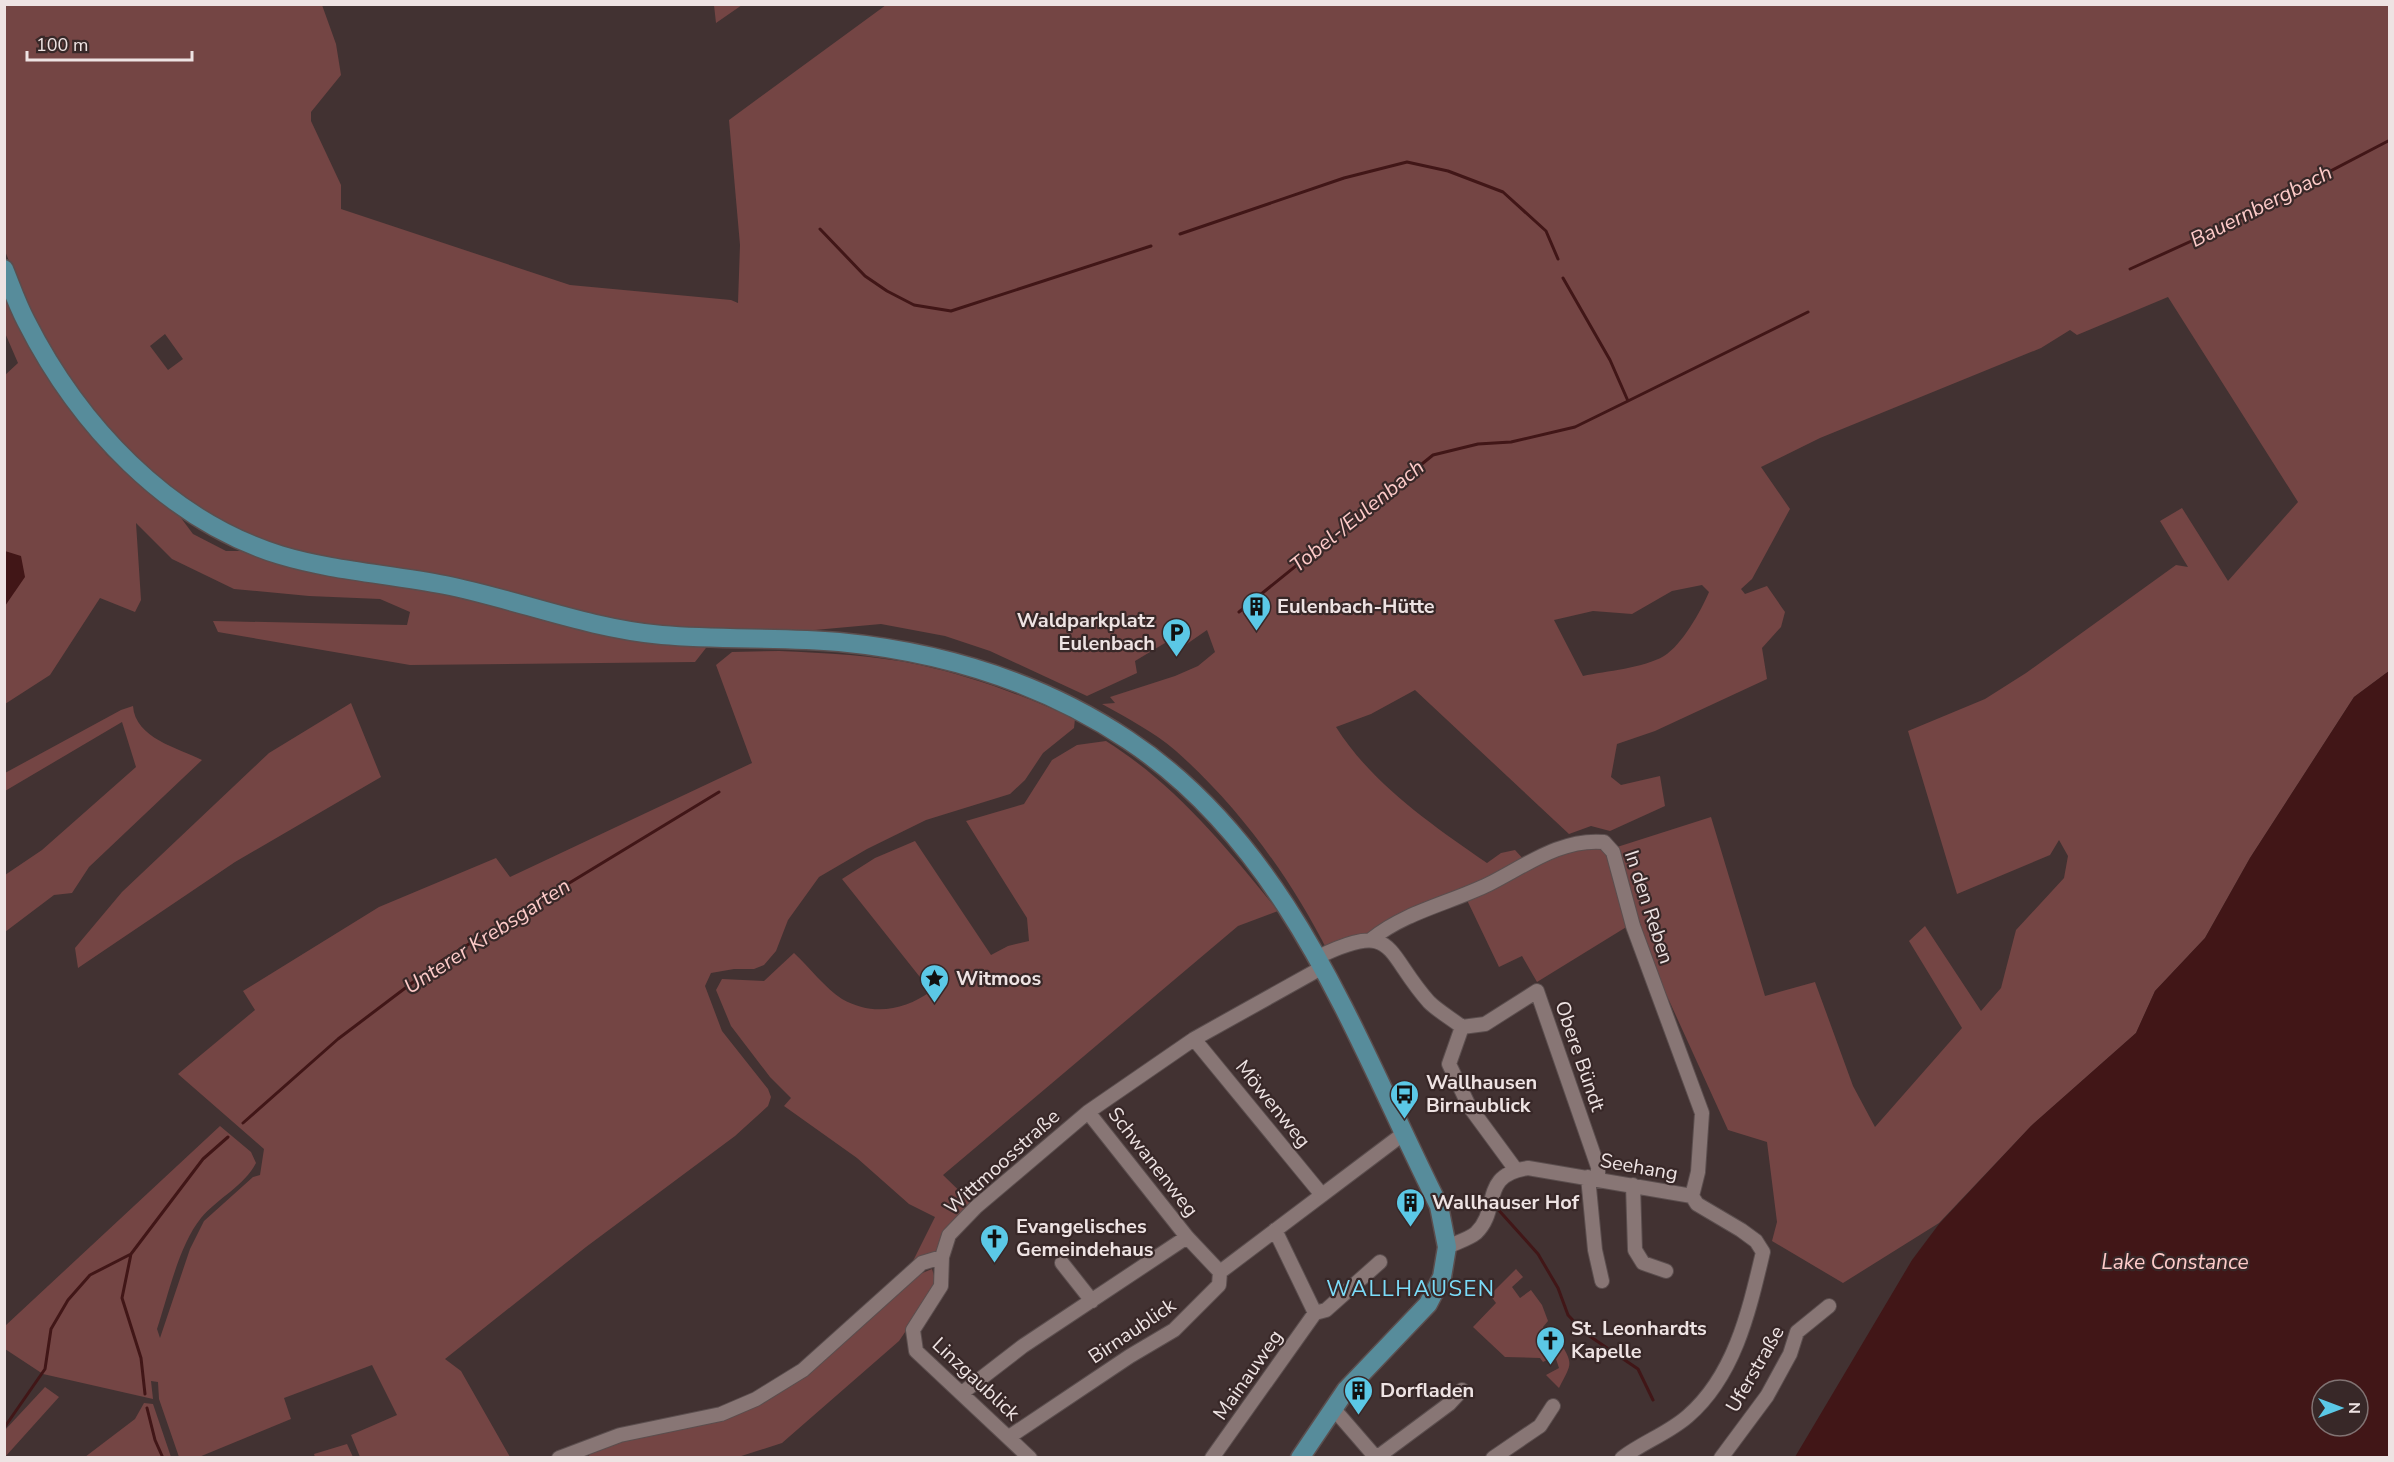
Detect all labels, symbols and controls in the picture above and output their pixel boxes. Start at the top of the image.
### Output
scale bar [27,24,192,62]
text: 100 m [36,33,88,57]
water label: Bauernbergbach [2185,158,2337,254]
water label: Tobel-/Eulenbach [1284,453,1430,579]
building icon: Eulenbach-Hütte [1240,590,1272,632]
place label: Eulenbach-Hütte [1277,593,1435,620]
place label: Waldparkplatz Eulenbach [1017,607,1155,657]
parking icon: Waldparkplatz Eulenbach [1160,616,1192,658]
street label: In den Reben [1618,847,1680,967]
water label: Unterer Krebsgarten [398,872,576,1000]
place icon: Witmoos [919,962,951,1004]
place label: Witmoos [956,965,1042,992]
street label: Obere Bündt [1548,997,1612,1116]
street label: Möwenweg [1229,1054,1317,1154]
place label: Wallhausen Birnaublick [1426,1069,1537,1119]
bus stop icon: Wallhausen Birnaublick [1389,1078,1421,1120]
street label: Schwanenweg [1102,1102,1204,1222]
street label: Wittmoosstraße [939,1103,1065,1221]
street label: Seehang [1598,1147,1680,1187]
building icon: Wallhauser Hof [1395,1186,1427,1228]
place label: Wallhauser Hof [1432,1189,1580,1216]
place label: Evangelisches Gemeindehaus [1016,1213,1154,1263]
church icon: Evangelisches Gemeindehaus [979,1222,1011,1264]
water label: Lake Constance [2101,1248,2249,1276]
district label: WALLHAUSEN [1326,1274,1496,1304]
street label: Birnaublick [1083,1291,1182,1370]
place label: St. Leonhardts Kapelle [1571,1315,1707,1365]
street label: Uferstraße [1719,1321,1791,1417]
street label: Mainauweg [1207,1324,1289,1426]
church icon: St. Leonhardts Kapelle [1534,1324,1566,1366]
street label: Linzgaublick [926,1331,1027,1427]
building icon: Dorfladen [1343,1374,1375,1416]
place label: Dorfladen [1380,1377,1474,1404]
north arrow [2310,1378,2370,1438]
text: N [2343,1402,2365,1414]

